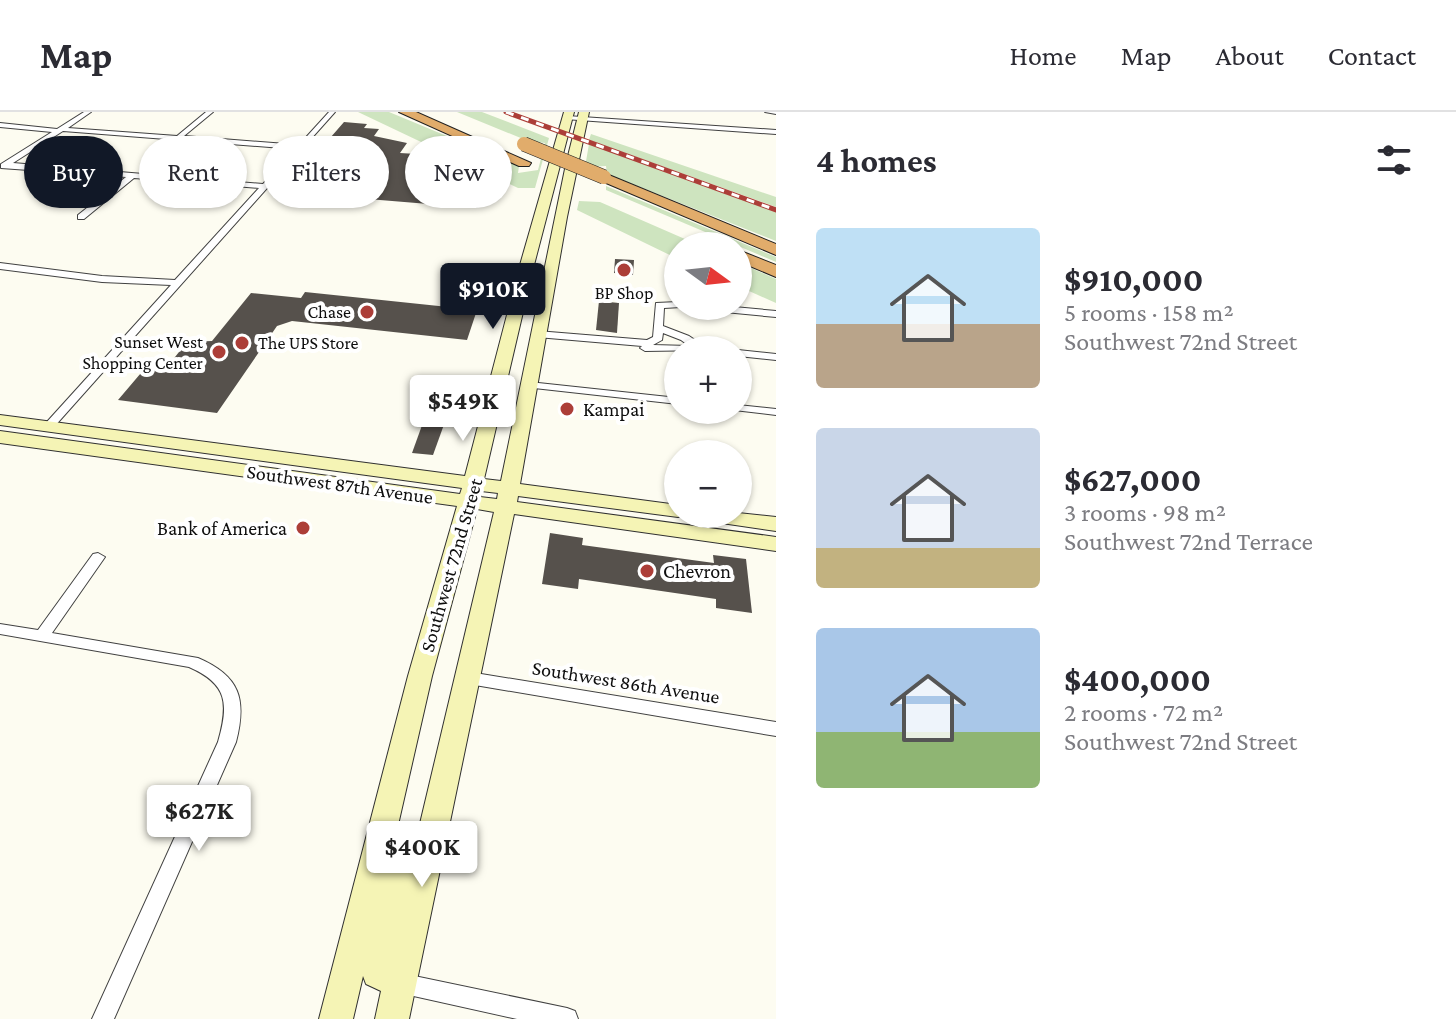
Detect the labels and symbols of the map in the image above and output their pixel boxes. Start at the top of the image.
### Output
north arrow [664,232,752,320]
marker: BP Shop [615,261,633,279]
pin: $910K [437,263,549,331]
place label: BP Shop [595,283,653,303]
place label: Chase [307,302,351,322]
marker: Chase [358,303,376,321]
place label: Sunset West Shopping Center [82,332,204,373]
place label: The UPS Store [258,333,358,353]
marker: The UPS Store [233,334,251,352]
marker: Sunset West Shopping Center [210,343,228,361]
pin: $549K [407,375,519,443]
place label: Kampai [583,398,645,421]
marker: Kampai [558,400,576,418]
street label: Southwest 87th Avenue [245,460,435,508]
street label: Southwest 72nd Street [416,475,486,654]
place label: Bank of America [157,517,287,539]
marker: Bank of America [294,519,312,537]
place label: Chevron [663,560,731,582]
marker: Chevron [638,562,656,580]
street label: Southwest 86th Avenue [531,656,722,708]
pin: $627K [143,785,255,853]
pin: $400K [366,821,478,889]

